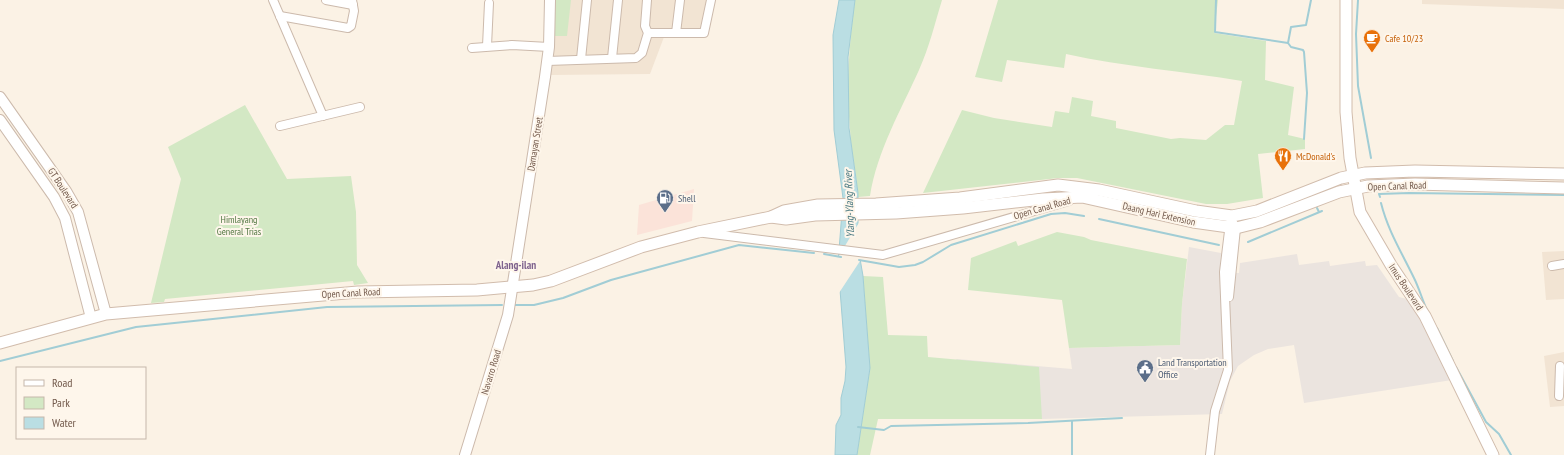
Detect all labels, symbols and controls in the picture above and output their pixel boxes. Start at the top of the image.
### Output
cafe icon: Cafe 10/23 [1362,28,1382,53]
place label: Cafe 10/23 [1385,32,1423,45]
street label: Damayan Street [524,116,546,172]
restaurant icon: McDonald's [1273,146,1293,171]
place label: McDonald's [1296,150,1336,163]
street label: GT Boulevard [45,165,81,211]
water label: Ylang-Ylang River [841,168,857,238]
street label: Open Canal Road [1367,178,1427,194]
fuel station icon: Shell [655,188,675,213]
place label: Shell [678,192,696,205]
street label: Open Canal Road [1012,194,1072,222]
street label: Daang Hari Extension [1121,199,1197,229]
park label: Himlayang General Trias [217,213,262,238]
district label: Alang-ilan [495,258,536,272]
street label: Imus Boulevard [1386,261,1426,313]
street label: Open Canal Road [321,285,381,301]
street label: Navarro Road [478,348,504,396]
place label: Land Transportation Office [1158,356,1227,381]
public building icon: Land Transportation Office [1135,358,1155,383]
legend [16,367,146,439]
text: Road [52,375,72,390]
text: Park [52,395,70,410]
text: Water [52,415,77,430]

